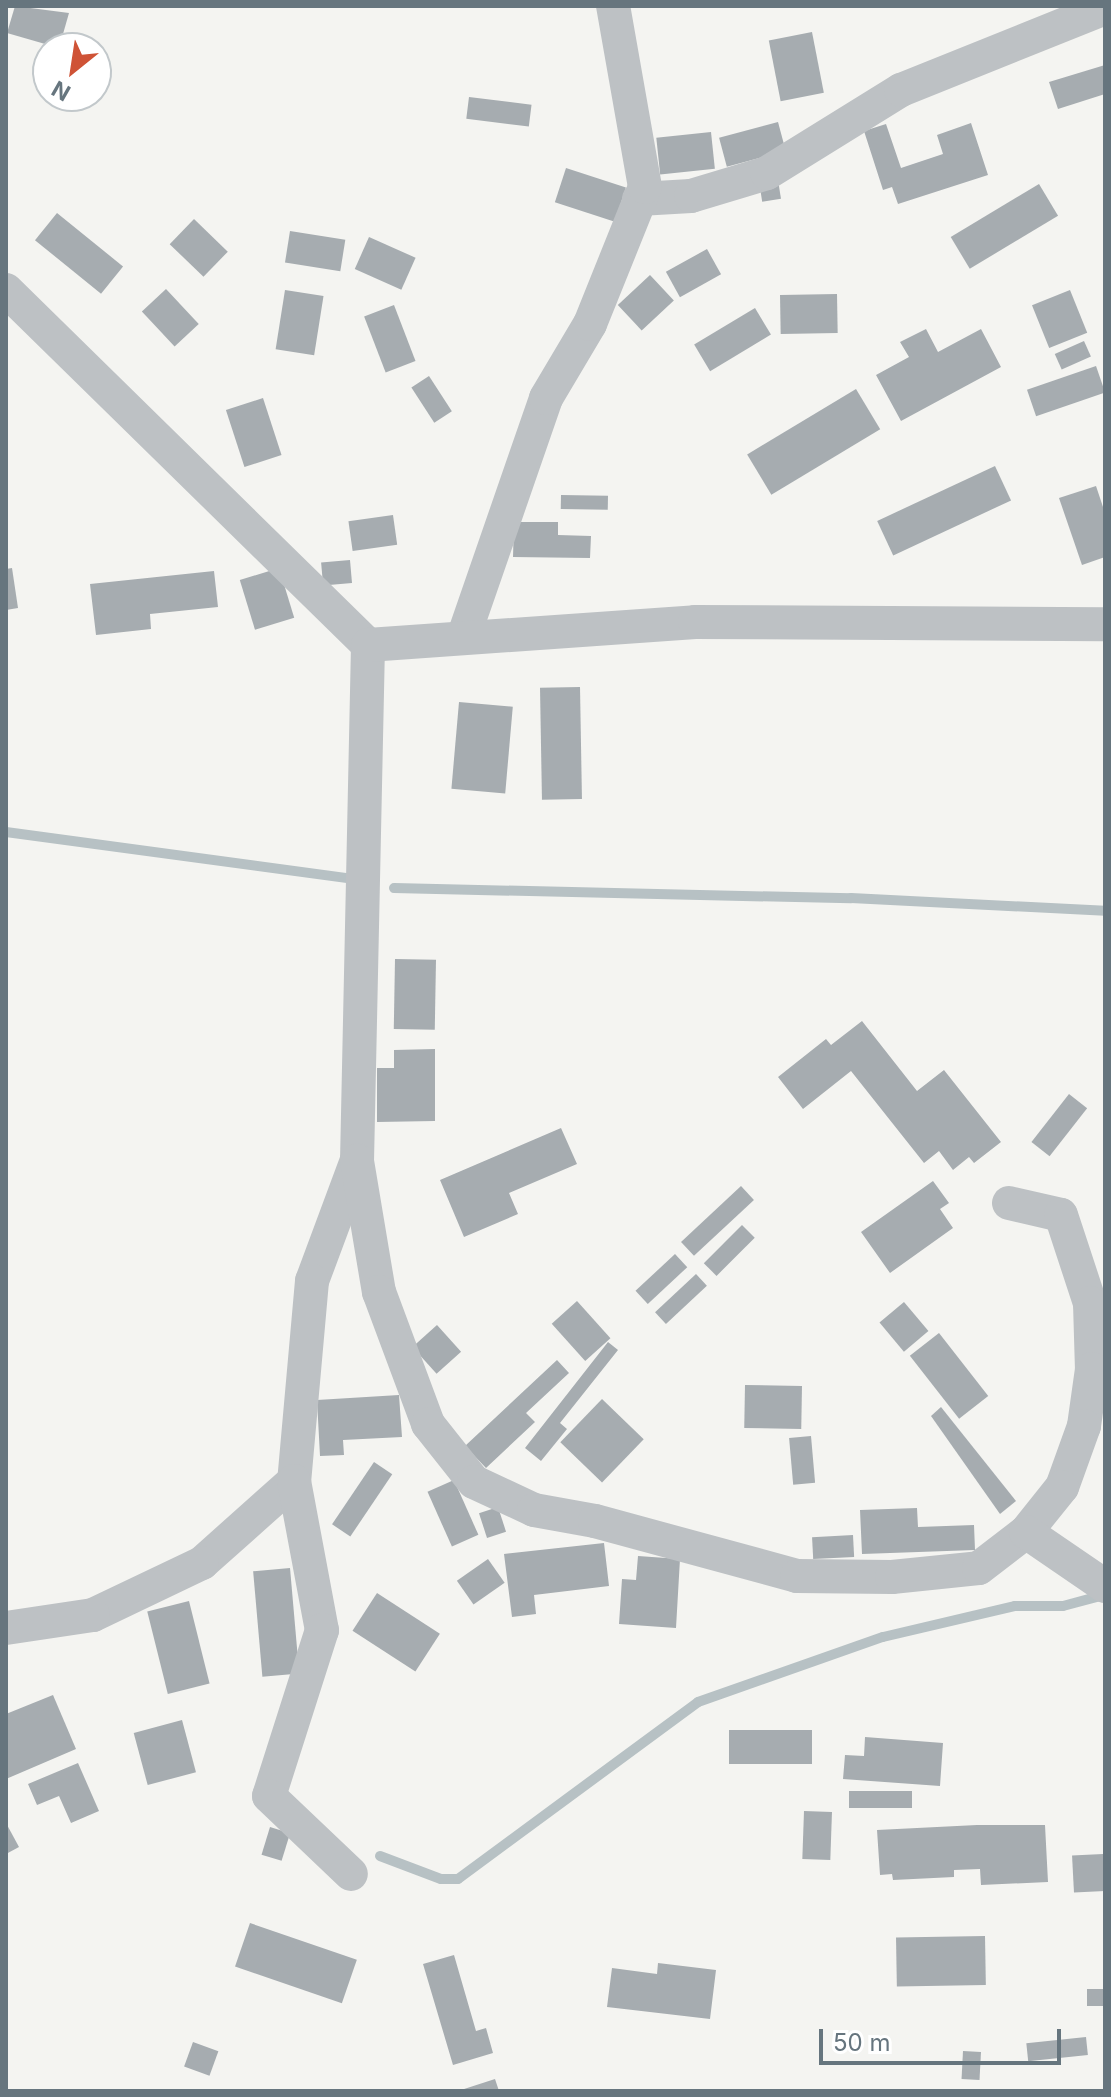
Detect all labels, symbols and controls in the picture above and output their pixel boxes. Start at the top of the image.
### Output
north arrow [32,32,112,112]
text: N [47,76,75,107]
scale bar [823,2013,1065,2063]
text: 50 m [833,2028,891,2057]

